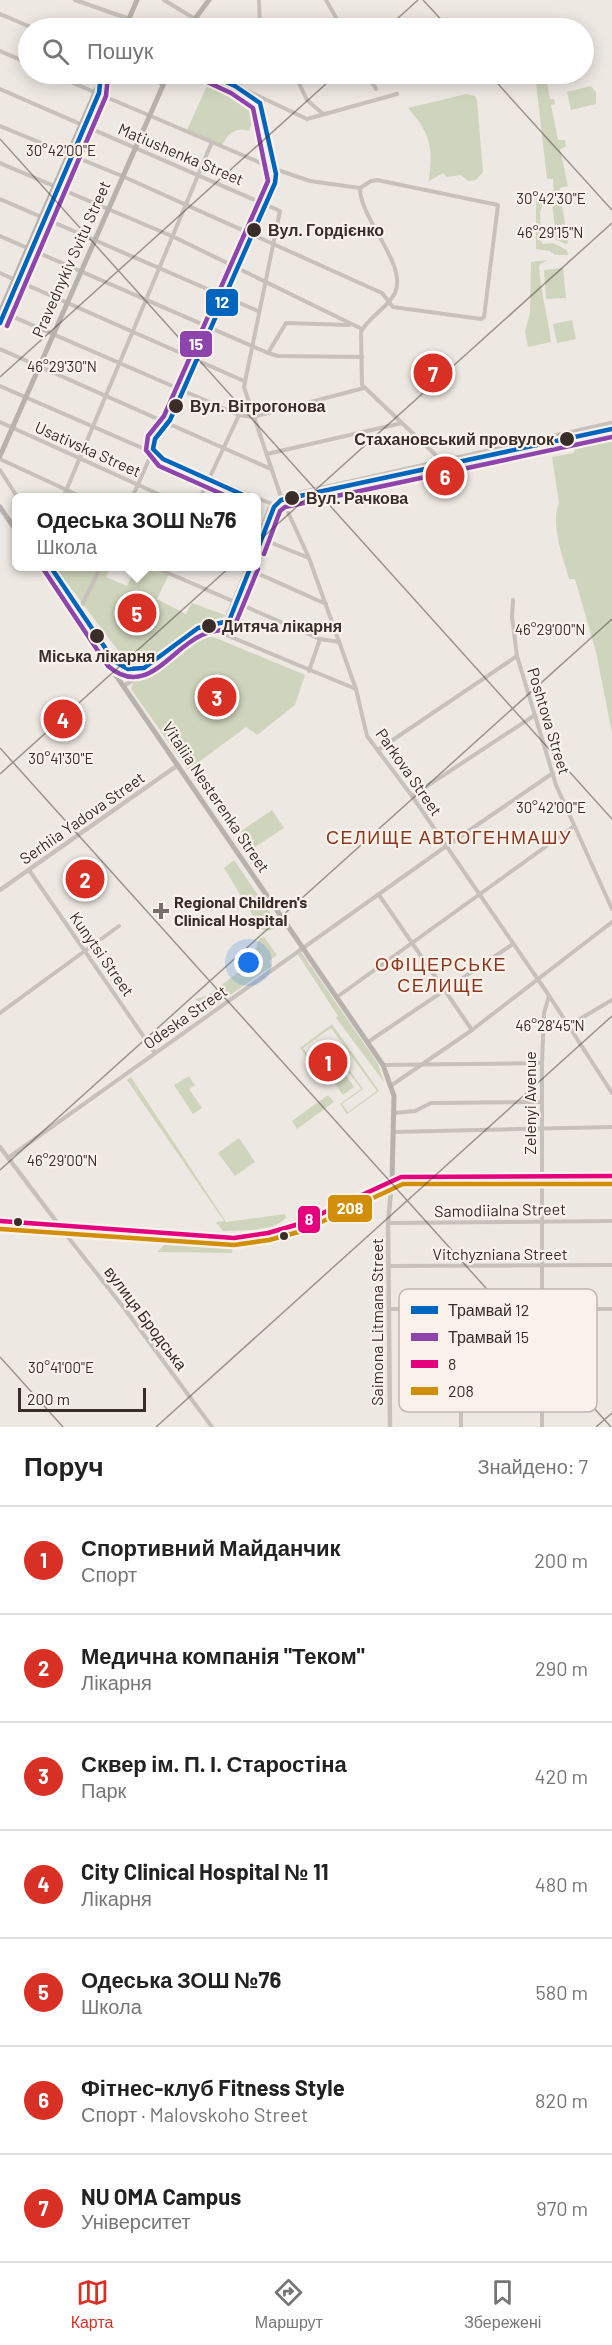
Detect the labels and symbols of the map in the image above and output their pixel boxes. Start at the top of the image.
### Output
street label: Matiushenka Street [116,119,247,189]
text: 30°42'00"E [26,141,96,159]
street label: Pravednykiv Svitu Street [27,178,114,340]
text: 30°42'30"E [516,189,586,207]
place label: Вул. Гордієнко [268,220,384,239]
marker: Вул. Гордієнко [245,221,263,239]
text: 46°29'15"N [517,223,583,241]
line badge: 12 [205,288,239,317]
text: 12 [215,292,229,311]
line badge: 15 [179,330,213,358]
text: 15 [189,334,204,353]
pin: 7 [414,350,452,395]
text: 46°29'30"N [27,357,97,375]
place label: Вул. Вітрогонова [190,396,326,415]
marker: Вул. Вітрогонова [167,397,185,415]
street label: Usativska Street [32,417,144,480]
place label: Стахановський провулок [354,429,555,448]
marker: Стахановський провулок [558,430,576,448]
pin: 6 [426,454,464,498]
place label: Вул. Рачкова [306,488,408,507]
marker: Вул. Рачкова [283,489,301,507]
pin: 5 [118,590,156,636]
place label: Дитяча лікарня [222,616,342,635]
marker: Дитяча лікарня [200,617,218,635]
text: 46°29'00"N [515,620,585,638]
marker: Міська лікарня [88,627,106,645]
place label: Міська лікарня [39,646,155,665]
street label: Poshtova Street [524,665,575,777]
pin: 3 [198,674,236,720]
pin: 4 [44,696,82,742]
street label: Vitaliia Nesterenka Street [159,718,274,876]
street label: Parkova Street [372,724,446,819]
text: 30°41'30"E [28,749,94,767]
street label: Serhiia Yadova Street [16,767,148,868]
text: 30°42'00"E [516,798,586,816]
district label: СЕЛИЩЕ АВТОГЕНМАШУ [326,826,572,848]
pin: 2 [66,856,104,902]
place label: Regional Children's Clinical Hospital [174,892,307,929]
marker: Regional Children's Clinical Hospital [152,902,170,920]
street label: Kunytsi Street [66,908,138,1000]
your location [234,948,263,977]
district label: ОФІЦЕРСЬКЕ СЕЛИЩЕ [375,953,507,996]
street label: Odeska Street [139,981,230,1052]
text: 46°28'45"N [515,1016,585,1034]
pin: 1 [308,1040,348,1084]
street label: Zelenyi Avenue [520,1051,539,1155]
text: 46°29'00"N [27,1151,97,1169]
line badge: 208 [327,1194,373,1223]
text: 208 [337,1198,364,1217]
street label: Samodiialna Street [434,1199,566,1220]
line badge: 8 [297,1205,321,1234]
text: 8 [305,1209,314,1228]
unlabelled marker [12,1216,24,1228]
unlabelled marker [278,1230,290,1242]
street label: Saimona Litmana Street [367,1238,386,1406]
street label: Vitchyzniana Street [433,1244,567,1263]
street label: вулиця Бродська [101,1262,192,1373]
legend [399,1289,597,1412]
text: Трамвай 12 [448,1300,529,1319]
text: Трамвай 15 [448,1327,529,1346]
text: 8 [448,1354,456,1373]
text: 30°41'00"E [28,1358,94,1376]
text: 208 [448,1381,474,1400]
scale bar [18,1385,146,1412]

